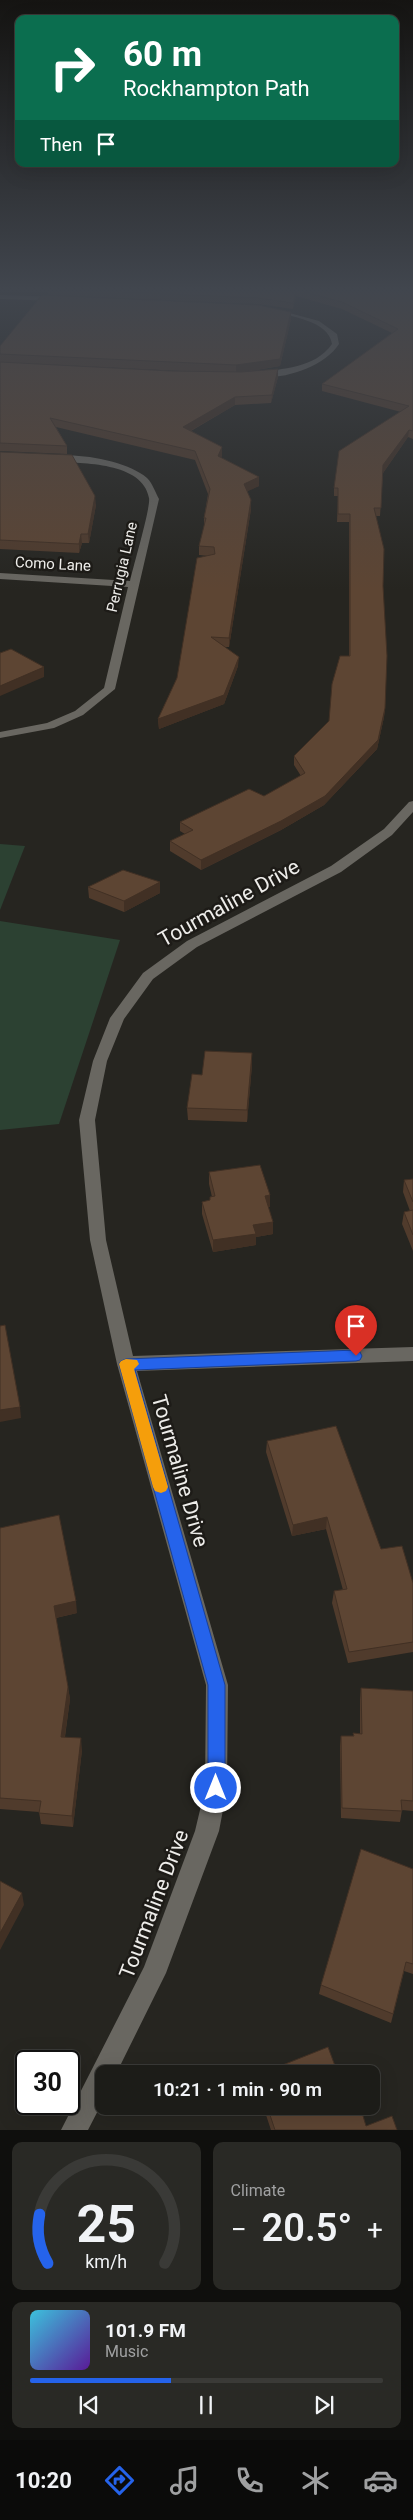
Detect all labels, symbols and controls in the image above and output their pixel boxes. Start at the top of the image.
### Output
text: 60 m [123,34,202,75]
icon: right [40,35,105,100]
text: Rockhampton Path [123,76,310,101]
icon: arrive [92,130,120,158]
text: Then [40,133,82,156]
street label: Perrugia Lane [103,520,141,614]
street label: Como Lane [14,553,92,575]
street label: Tourmaline Drive [154,854,304,952]
pin [335,1305,377,1356]
icon: arrive [342,1312,370,1340]
street label: Tourmaline Drive [147,1392,213,1550]
position arrow [189,1761,241,1813]
street label: Tourmaline Drive [115,1826,193,1982]
speed limit sign: 30 [15,2050,80,2115]
text: 10:21 · 1 min · 90 m [153,2078,322,2101]
text: Climate [231,2181,285,2200]
text: 25 [76,2194,136,2255]
text: 20.5° [262,2206,352,2250]
text: − [231,2213,247,2246]
text: + [367,2213,383,2246]
text: km/h [85,2251,127,2272]
text: 101.9 FM [105,2319,186,2342]
text: Music [105,2342,148,2361]
icon: previous [75,2391,103,2419]
icon: pause [192,2391,220,2419]
icon: next [310,2391,338,2419]
icon: directions [102,2463,137,2498]
icon: music [167,2463,202,2498]
icon: phone [232,2463,267,2498]
icon: climate [298,2463,333,2498]
icon: car [363,2463,398,2498]
text: 10:20 [15,2468,72,2493]

